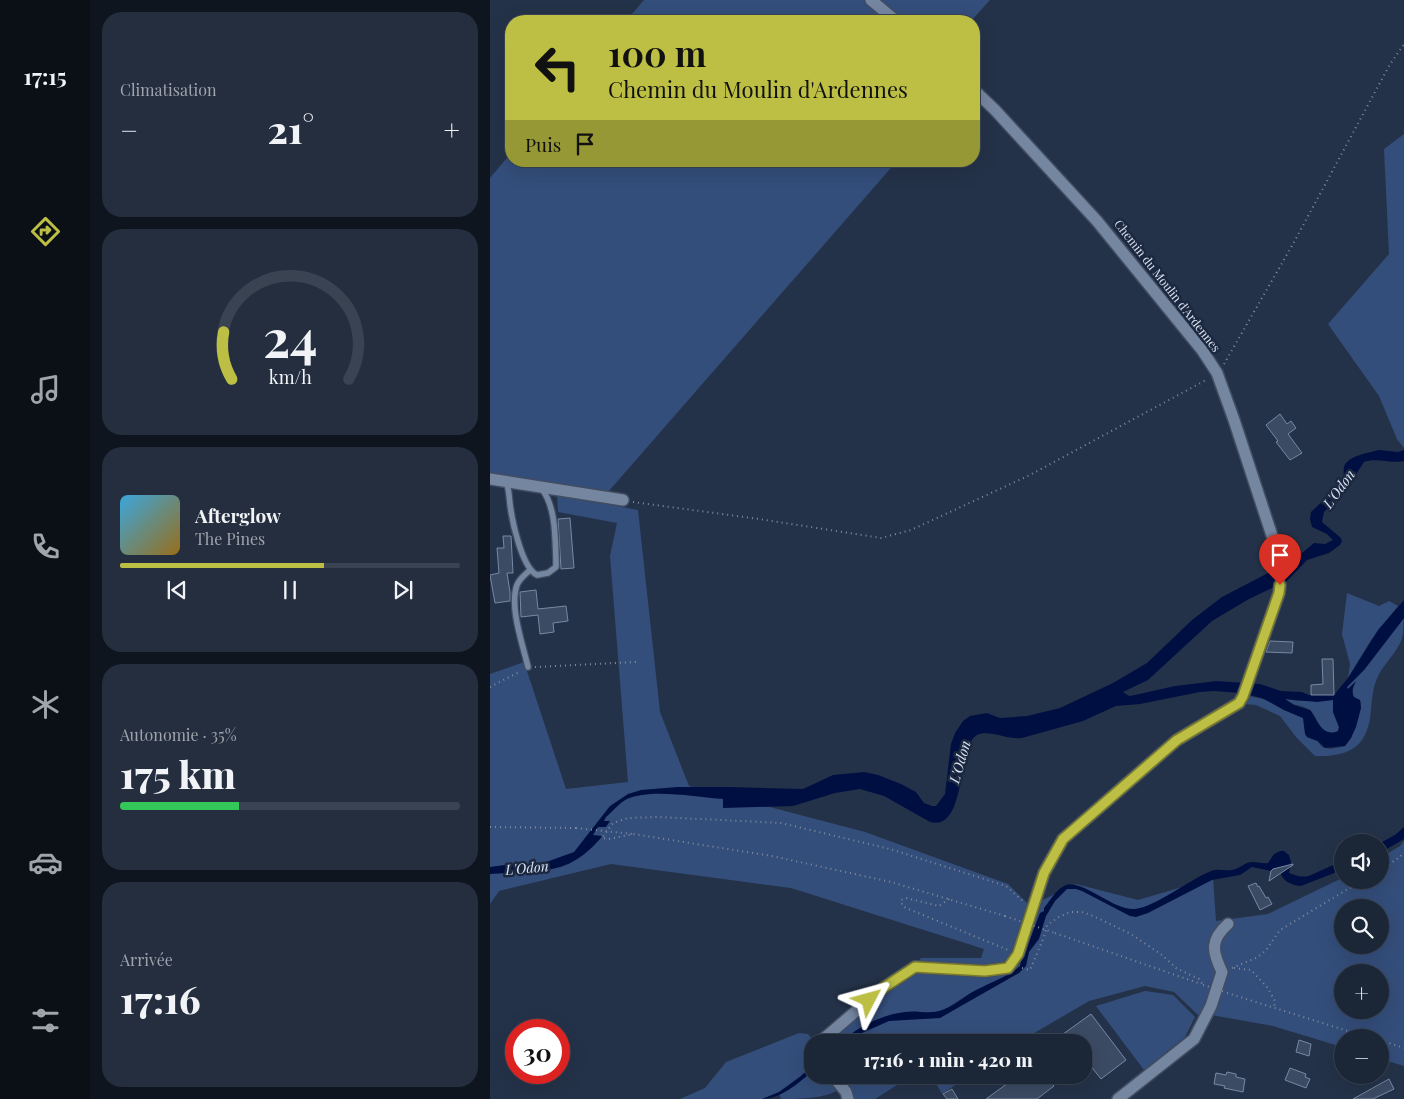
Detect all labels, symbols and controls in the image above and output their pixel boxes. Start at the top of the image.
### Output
text: 100 m [608,29,706,76]
icon: left [525,35,590,100]
text: 17:15 [23,61,67,91]
text: Chemin du Moulin d'Ardennes [608,74,908,104]
text: Climatisation [120,79,217,100]
text: 21° [268,103,314,154]
text: − [120,111,138,148]
text: + [444,111,460,148]
icon: arrive [571,130,599,158]
text: Puis [525,131,561,157]
icon: directions [28,214,63,249]
street label: Chemin du Moulin d'Ardennes [1111,216,1224,355]
text: 24 [263,302,317,371]
text: km/h [269,365,312,388]
icon: music [28,372,63,407]
water label: L'Odon [1318,465,1359,513]
text: Afterglow [195,502,281,528]
text: The Pines [195,528,265,549]
icon: phone [28,529,63,564]
pin [1259,534,1301,585]
icon: arrive [1266,541,1294,569]
icon: previous [163,576,191,604]
icon: pause [276,576,304,604]
icon: next [389,576,417,604]
icon: climate [28,687,63,722]
text: Autonomie · 35% [120,724,237,745]
water label: L'Odon [944,738,975,786]
text: 175 km [120,748,236,799]
map controls [1334,834,1389,1084]
button: sound [1334,834,1389,889]
icon: car [28,845,63,880]
water label: L'Odon [503,856,549,879]
button: search [1334,899,1389,954]
text: Arrivée [120,949,173,970]
button: + [1334,964,1389,1019]
text: 17:16 [120,973,201,1024]
position arrow [842,973,894,1025]
icon: filters [28,1003,63,1038]
speed limit sign: 30 [505,1019,570,1084]
button: − [1334,1029,1389,1084]
text: 17:16 · 1 min · 420 m [863,1046,1033,1072]

